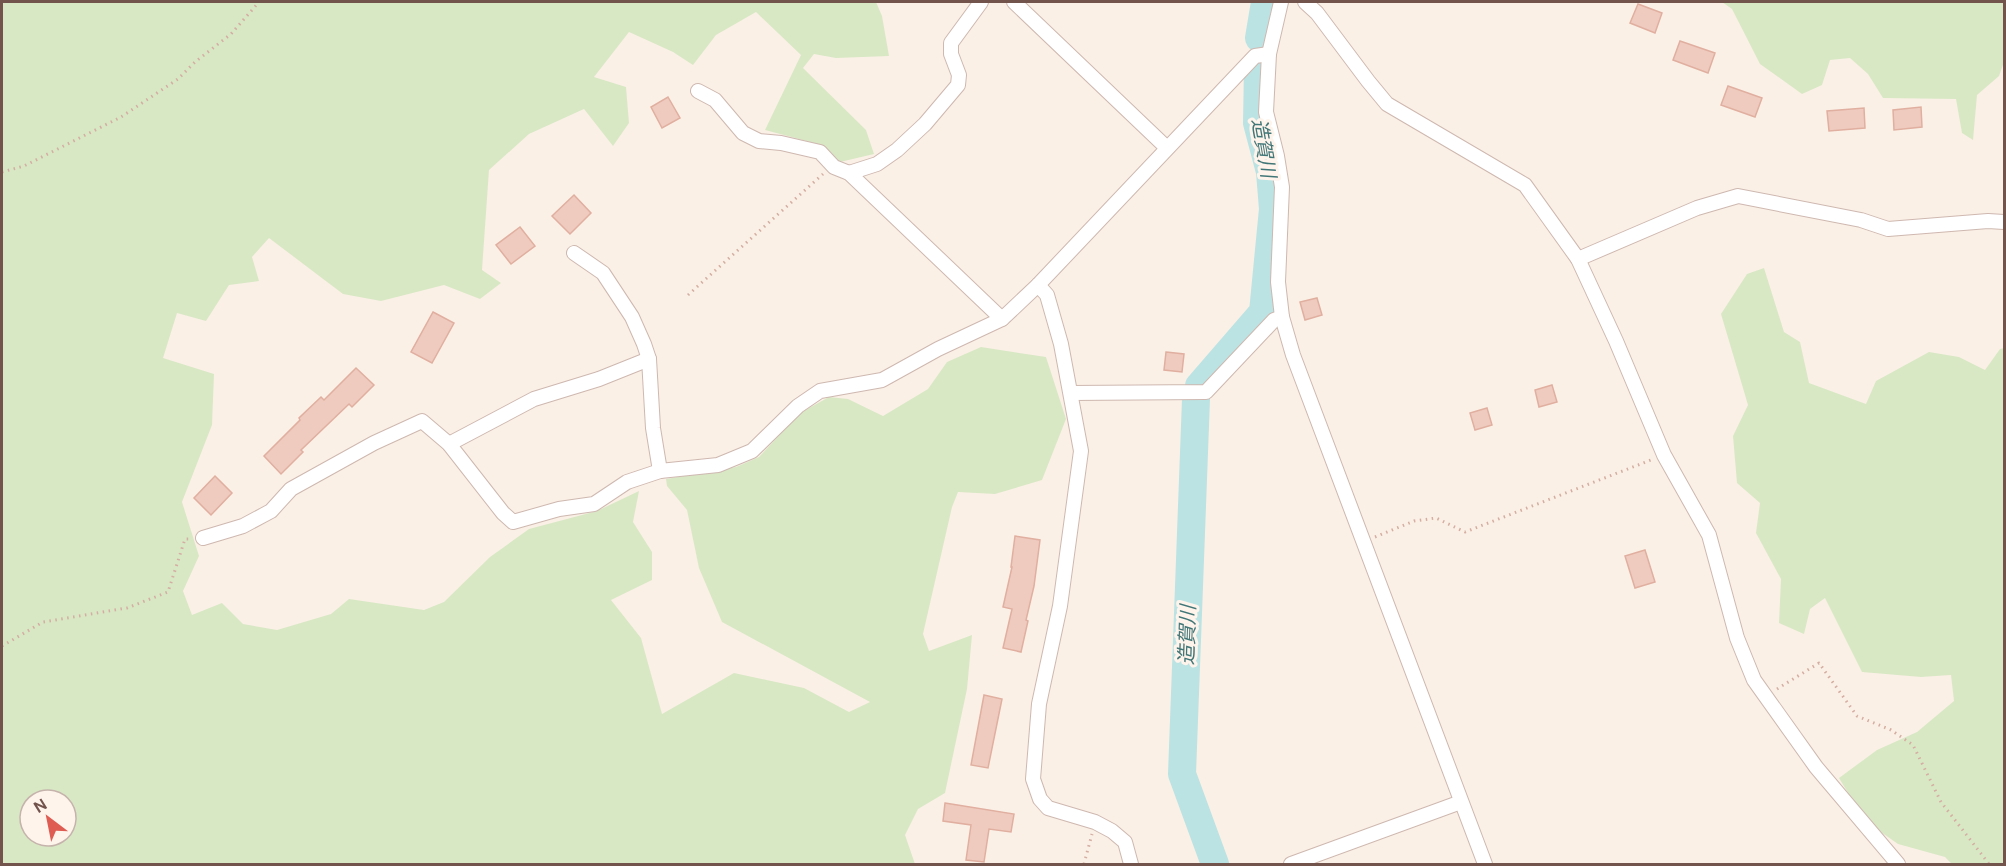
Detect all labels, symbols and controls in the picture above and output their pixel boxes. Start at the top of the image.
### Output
water label: 造賀川 [1246,116,1282,182]
water label: 造賀川 [1173,603,1201,665]
north arrow [18,788,78,848]
text: N [30,794,51,818]

